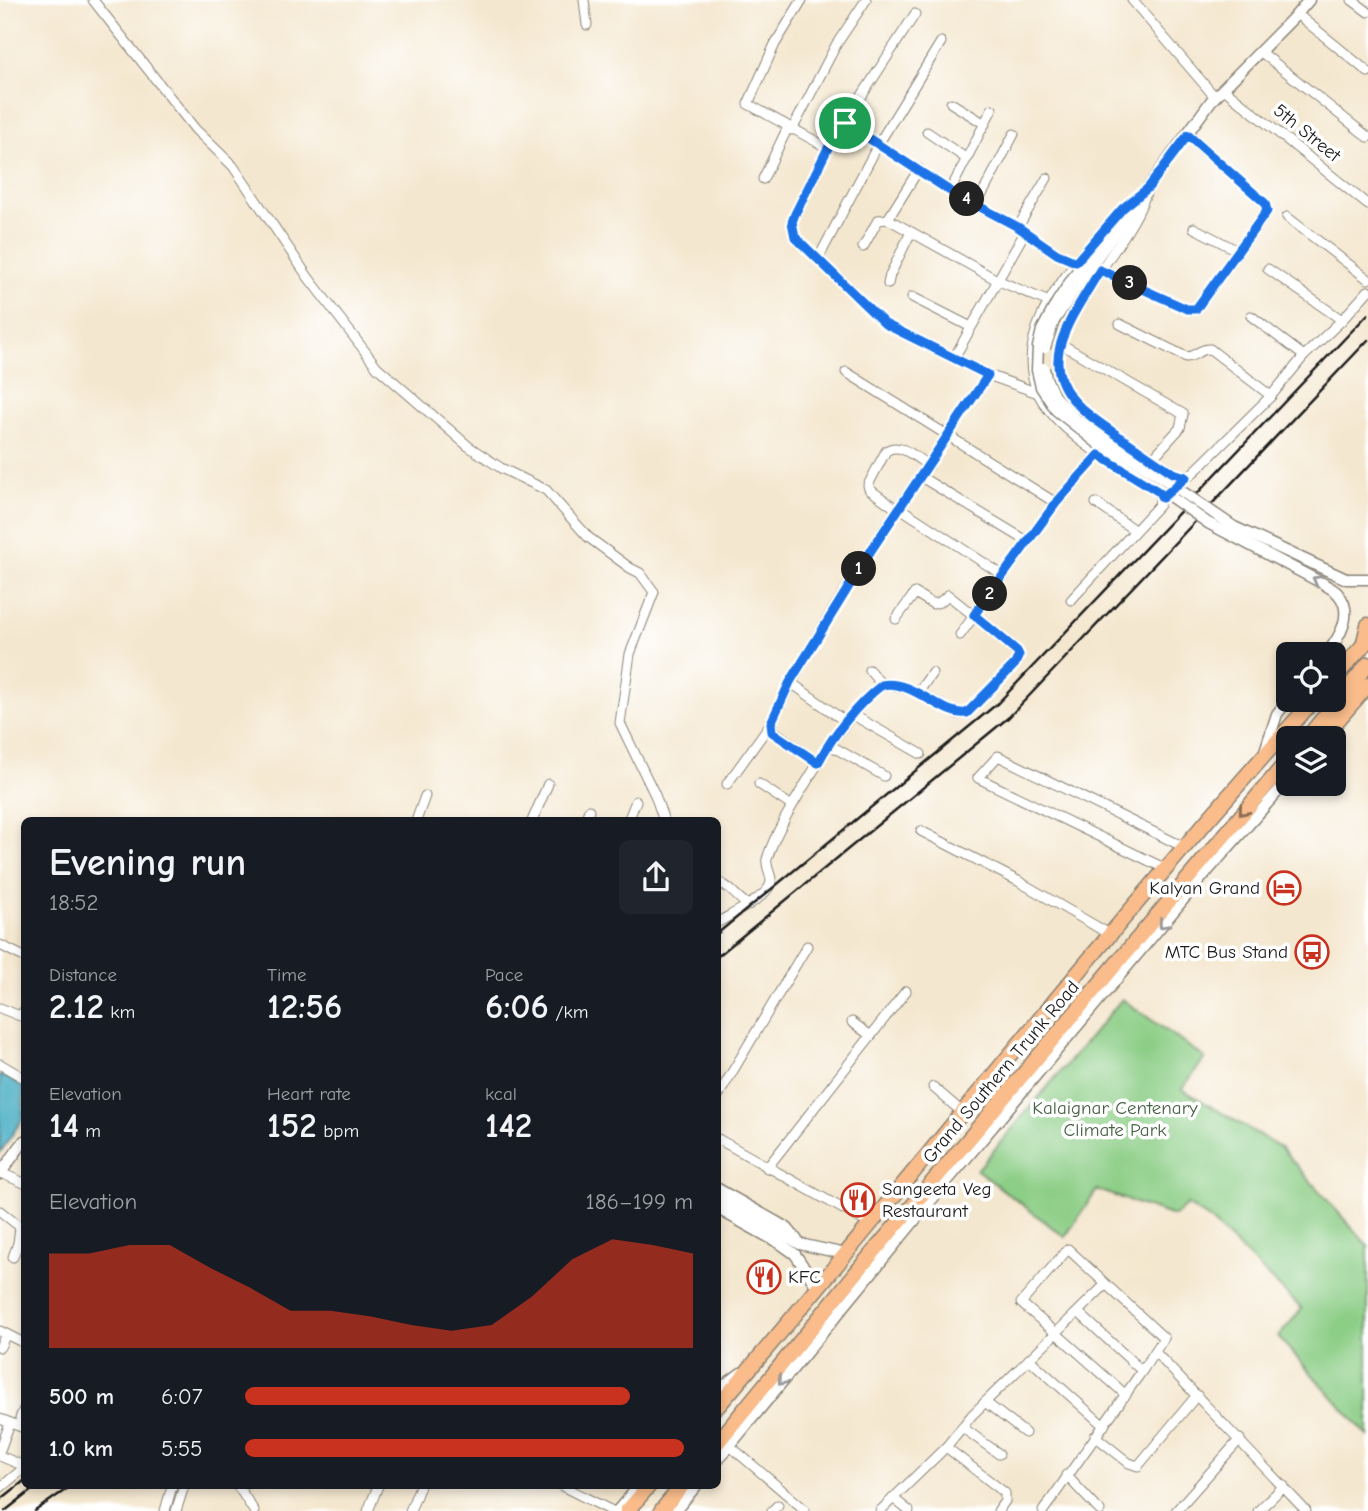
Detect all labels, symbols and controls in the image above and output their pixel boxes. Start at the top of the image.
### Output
pin [815,93,875,153]
street label: 5th Street [1269,99,1345,167]
icon: arrive [826,104,864,142]
pin: 4 [950,182,984,216]
text: 4 [962,187,971,209]
pin: 3 [1112,266,1148,300]
text: 3 [1125,271,1134,293]
pin: 1 [842,552,876,586]
text: 1 [855,557,862,579]
one-way arrow [1311,575,1324,588]
pin: 2 [972,576,1007,612]
text: 2 [985,582,994,604]
map controls [1276,642,1346,796]
button: locate [1276,642,1346,712]
button: layers [1276,726,1346,796]
one-way arrow [1239,803,1251,816]
button: share [619,840,693,914]
text: Evening run [49,841,246,885]
hotel icon: Kalyan Grand [1265,869,1303,907]
place label: Kalyan Grand [1149,877,1260,899]
text: 18:52 [49,889,99,916]
one-way arrow [1159,916,1171,929]
bus stop icon: MTC Bus Stand [1293,933,1331,971]
place label: MTC Bus Stand [1165,941,1288,963]
text: Distance [49,964,117,986]
text: Time [267,964,306,986]
text: Pace [485,964,523,986]
street label: Grand Southern Trunk Road [918,976,1084,1168]
text: 2.12 [49,986,104,1027]
text: 12:56 [267,986,342,1027]
text: 6:06 [485,986,549,1027]
text: km [104,1001,135,1023]
text: /km [549,1001,588,1023]
text: Elevation [49,1083,122,1105]
text: Heart rate [267,1083,351,1105]
text: kcal [485,1083,517,1105]
park label: Kalaignar Centenary Climate Park [1032,1097,1198,1141]
text: 14 [49,1105,79,1146]
text: 152 [267,1105,317,1146]
text: 142 [485,1105,532,1146]
text: m [79,1120,101,1142]
text: bpm [317,1120,359,1142]
place label: Sangeeta Veg Restaurant [882,1178,992,1222]
restaurant icon: Sangeeta Veg Restaurant [839,1181,877,1219]
text: Elevation [49,1188,137,1215]
text: 186–199 m [586,1188,693,1215]
restaurant icon: KFC [745,1258,783,1296]
place label: KFC [788,1266,821,1288]
one-way arrow [778,1373,790,1386]
text: 500 m [49,1383,114,1410]
text: 6:07 [161,1383,203,1410]
text: 1.0 km [49,1435,113,1462]
text: 5:55 [161,1435,203,1462]

